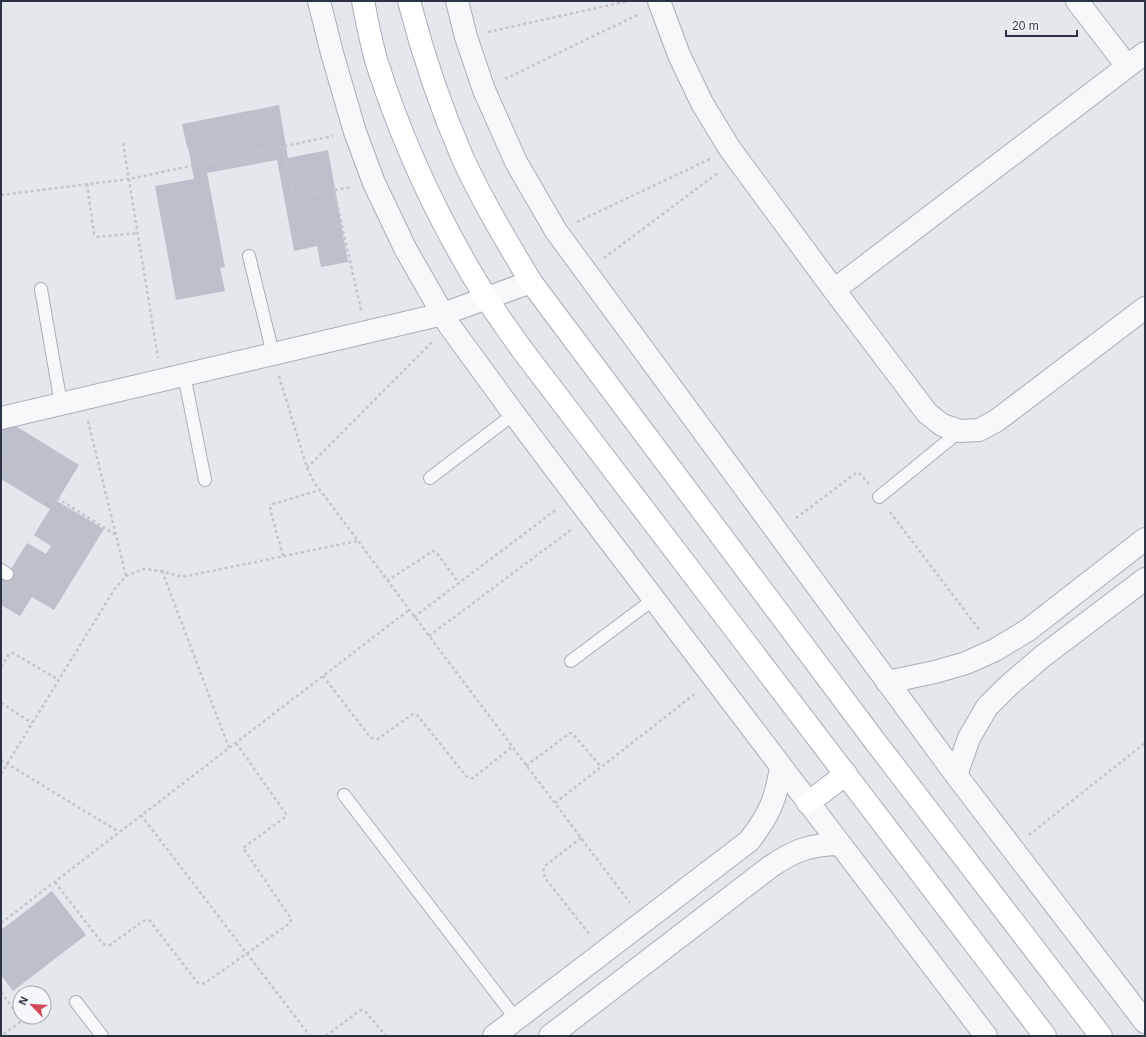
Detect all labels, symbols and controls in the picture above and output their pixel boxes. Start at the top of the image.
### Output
scale bar [1006,12,1077,38]
text: 20 m [1012,19,1039,33]
north arrow [12,985,52,1025]
text: N [16,995,30,1007]

